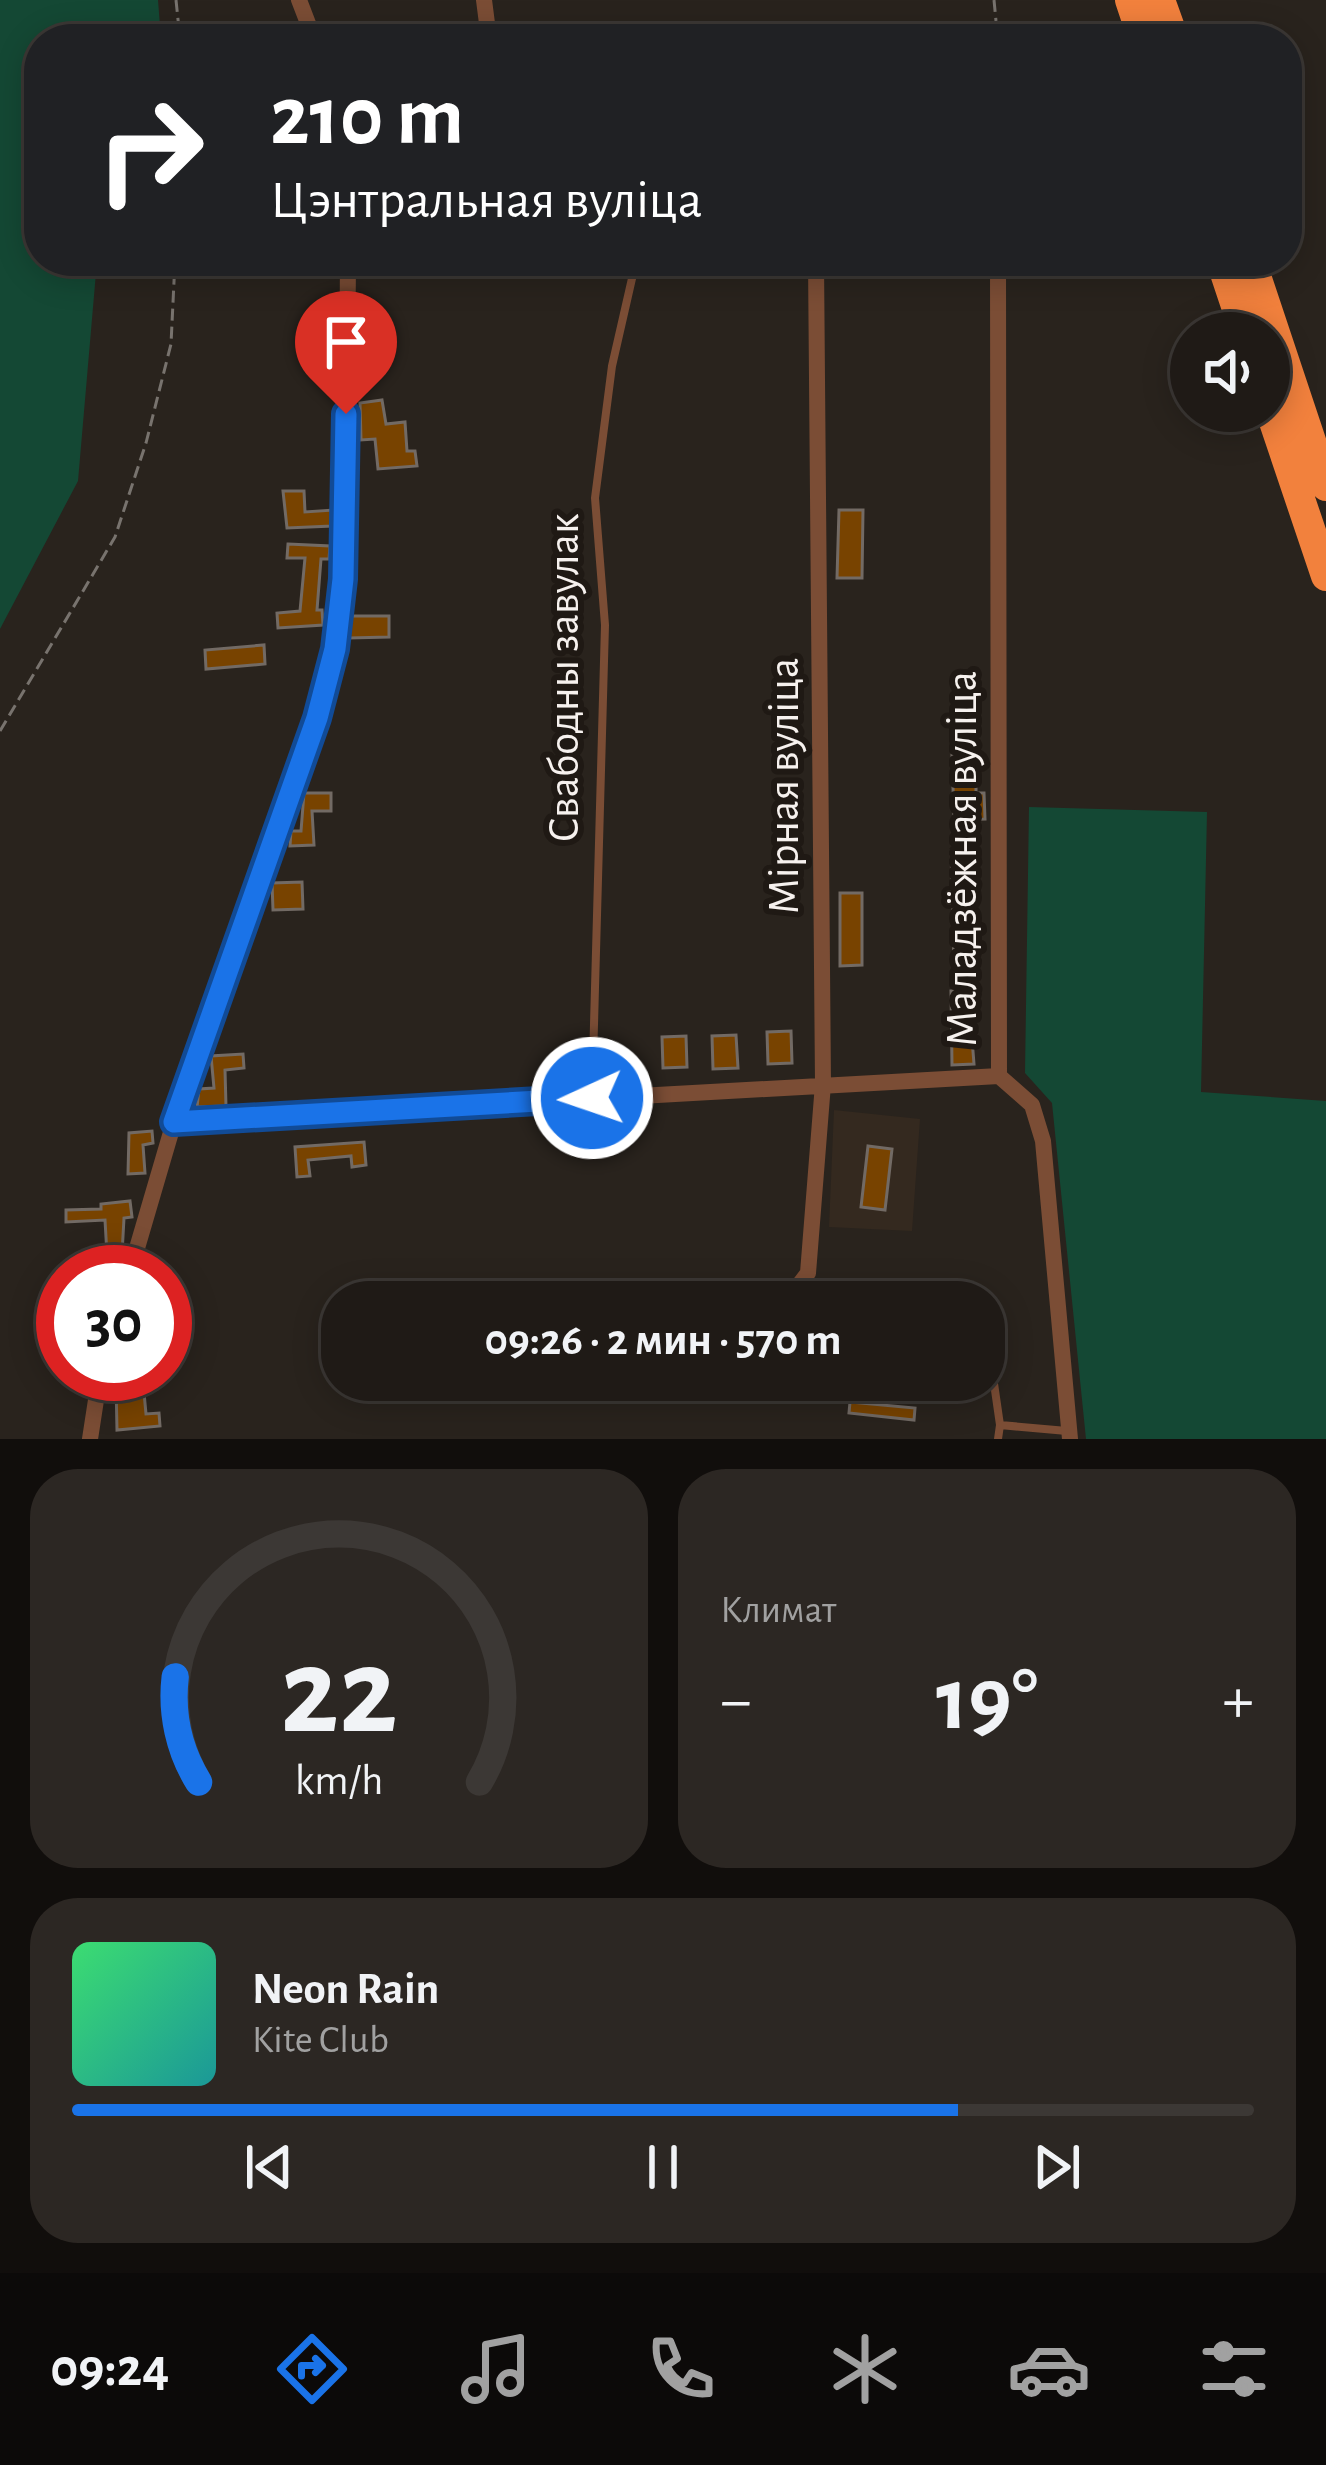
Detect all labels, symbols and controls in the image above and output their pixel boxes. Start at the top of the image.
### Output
icon: right [72,72,228,228]
text: 210 m [270,76,464,160]
text: Цэнтральная вуліца [270,174,702,228]
pin [295,291,397,414]
icon: arrive [313,309,379,375]
map controls [1170,312,1290,432]
button: sound [1170,312,1290,432]
street label: Свабодны завулак [542,513,587,843]
street label: Мірная вуліца [762,657,807,915]
street label: Маладзёжная вуліца [940,671,985,1047]
position arrow [529,1035,655,1161]
speed limit sign: 30 [36,1245,192,1401]
text: 09:26 · 2 мин · 570 m [485,1318,842,1363]
text: Климат [720,1591,836,1630]
text: 22 [280,1631,398,1756]
text: 19° [936,1656,1038,1746]
text: − [720,1668,752,1734]
text: + [1222,1668,1254,1734]
text: km/h [295,1759,383,1802]
text: Neon Rain [252,1967,439,2012]
text: Kite Club [252,2021,389,2060]
icon: previous [236,2134,302,2200]
icon: pause [630,2134,696,2200]
icon: next [1024,2134,1090,2200]
icon: directions [270,2327,354,2411]
icon: music [454,2327,538,2411]
icon: phone [639,2327,723,2411]
icon: climate [823,2327,907,2411]
icon: car [1007,2327,1091,2411]
icon: filters [1192,2327,1276,2411]
text: 09:24 [50,2342,169,2396]

